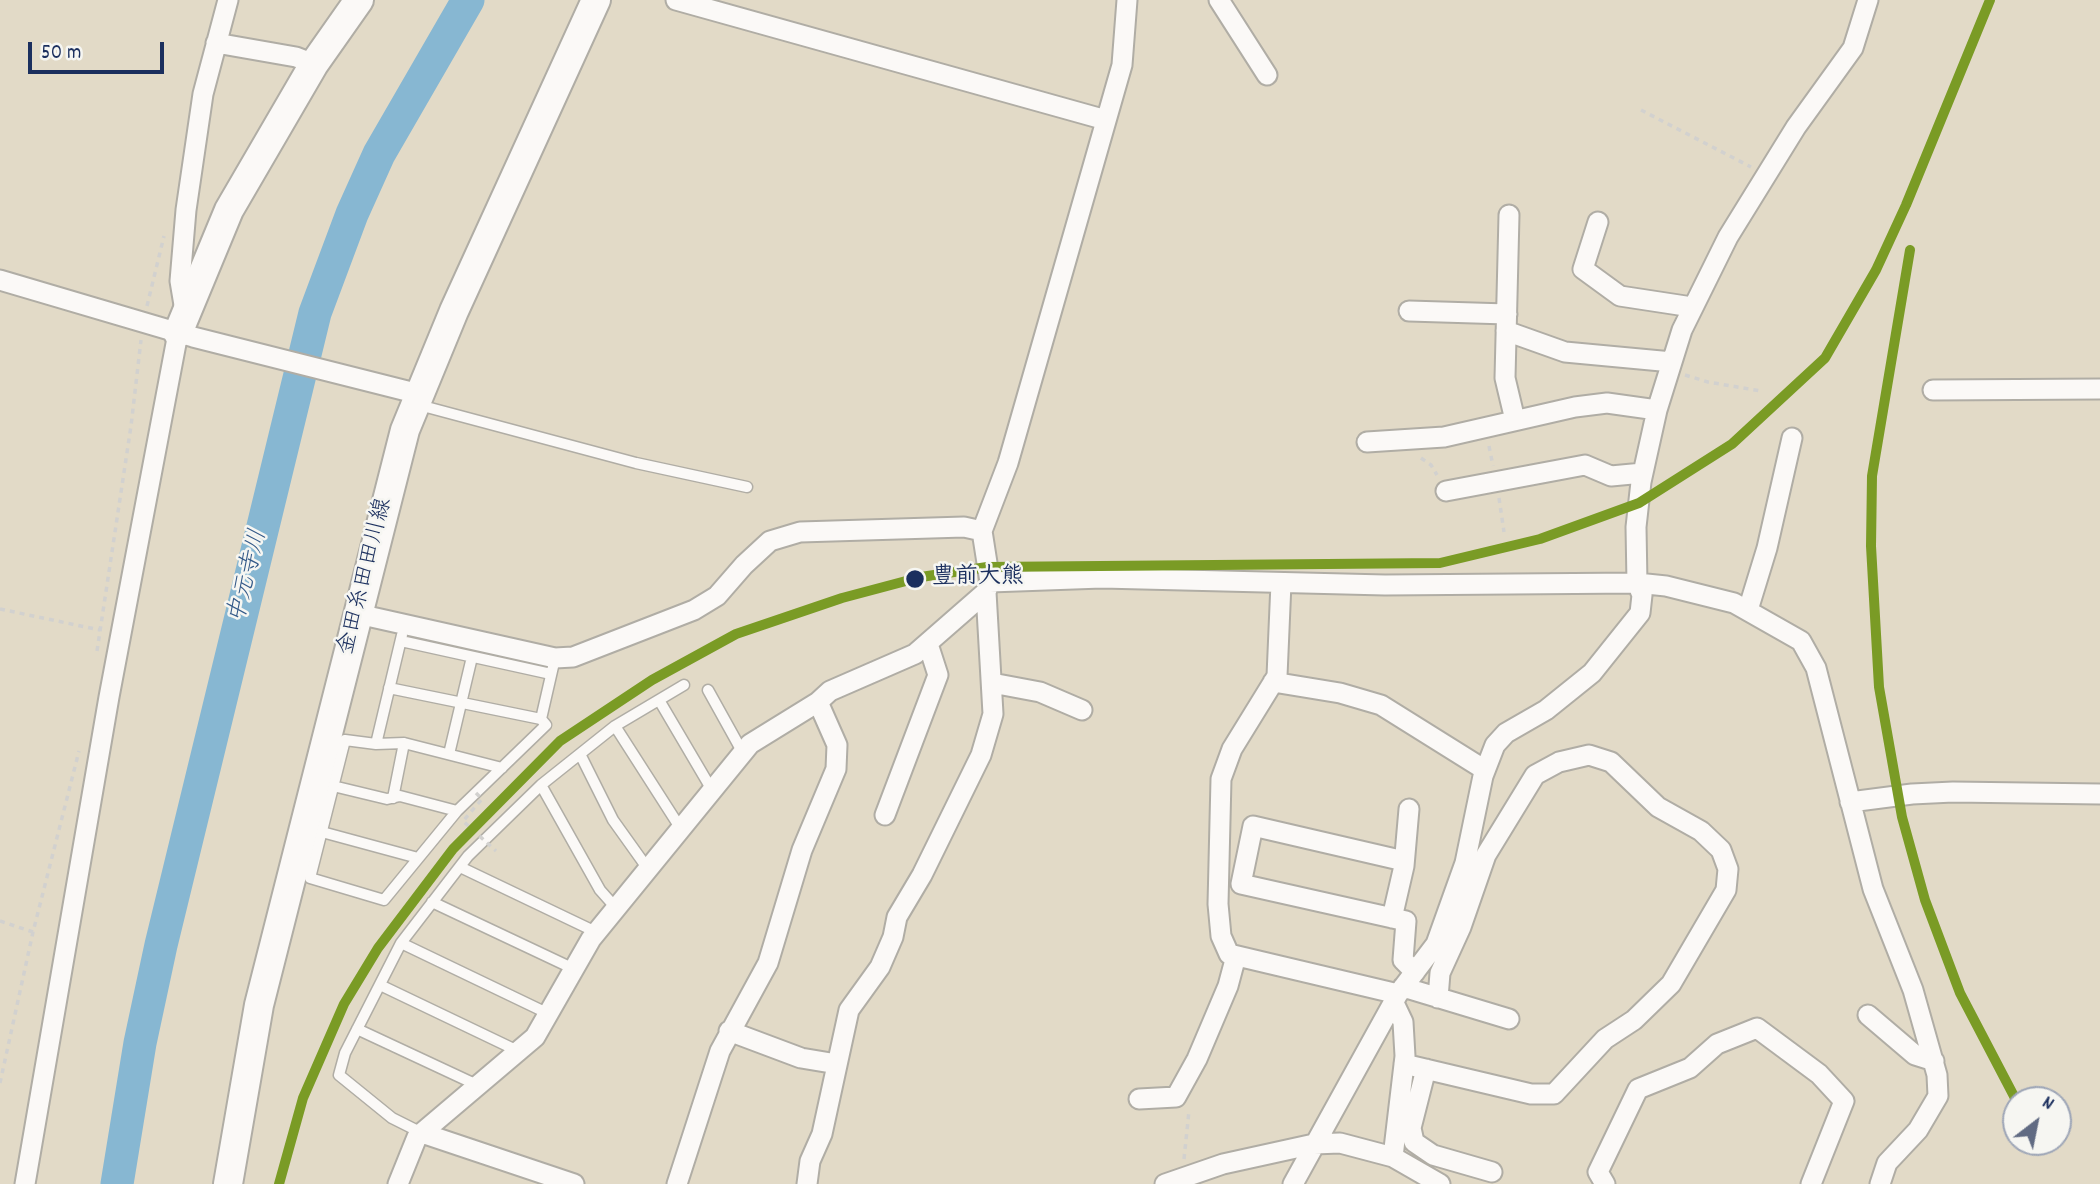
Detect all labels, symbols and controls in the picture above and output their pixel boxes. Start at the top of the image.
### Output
scale bar [32,28,168,72]
text: 50 m [41,39,81,69]
street label: 金田糸田田川線 [334,496,400,658]
water label: 中元寺川 [224,527,276,627]
place label: 豊前大熊 [932,565,1024,593]
marker: 豊前大熊 [904,568,926,590]
north arrow [2002,1086,2072,1156]
text: N [2036,1091,2058,1118]

